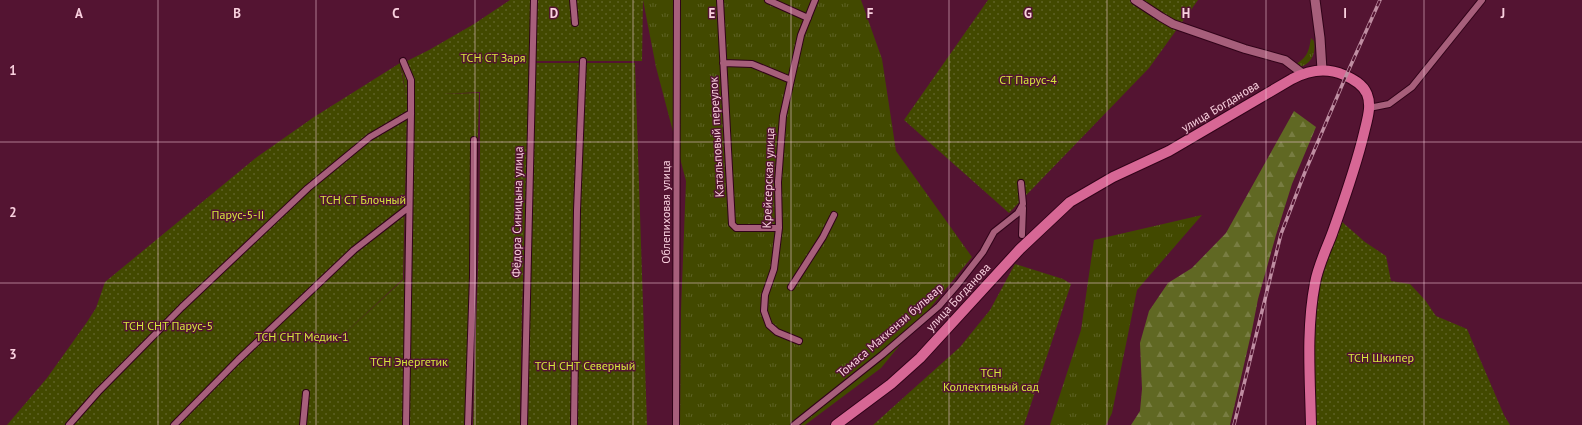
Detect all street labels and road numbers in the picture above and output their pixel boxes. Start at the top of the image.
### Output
street label: Катальповый переулок [705,76,727,198]
street label: улица Богданова [1178,77,1262,135]
street label: Крейсерская улица [759,127,777,229]
street label: Фёдора Синицына улица [508,146,526,278]
street label: Облепиховая улица [658,160,673,264]
street label: улица Богданова [922,260,994,334]
street label: Томаса Маккензи бульвар [834,280,946,380]

